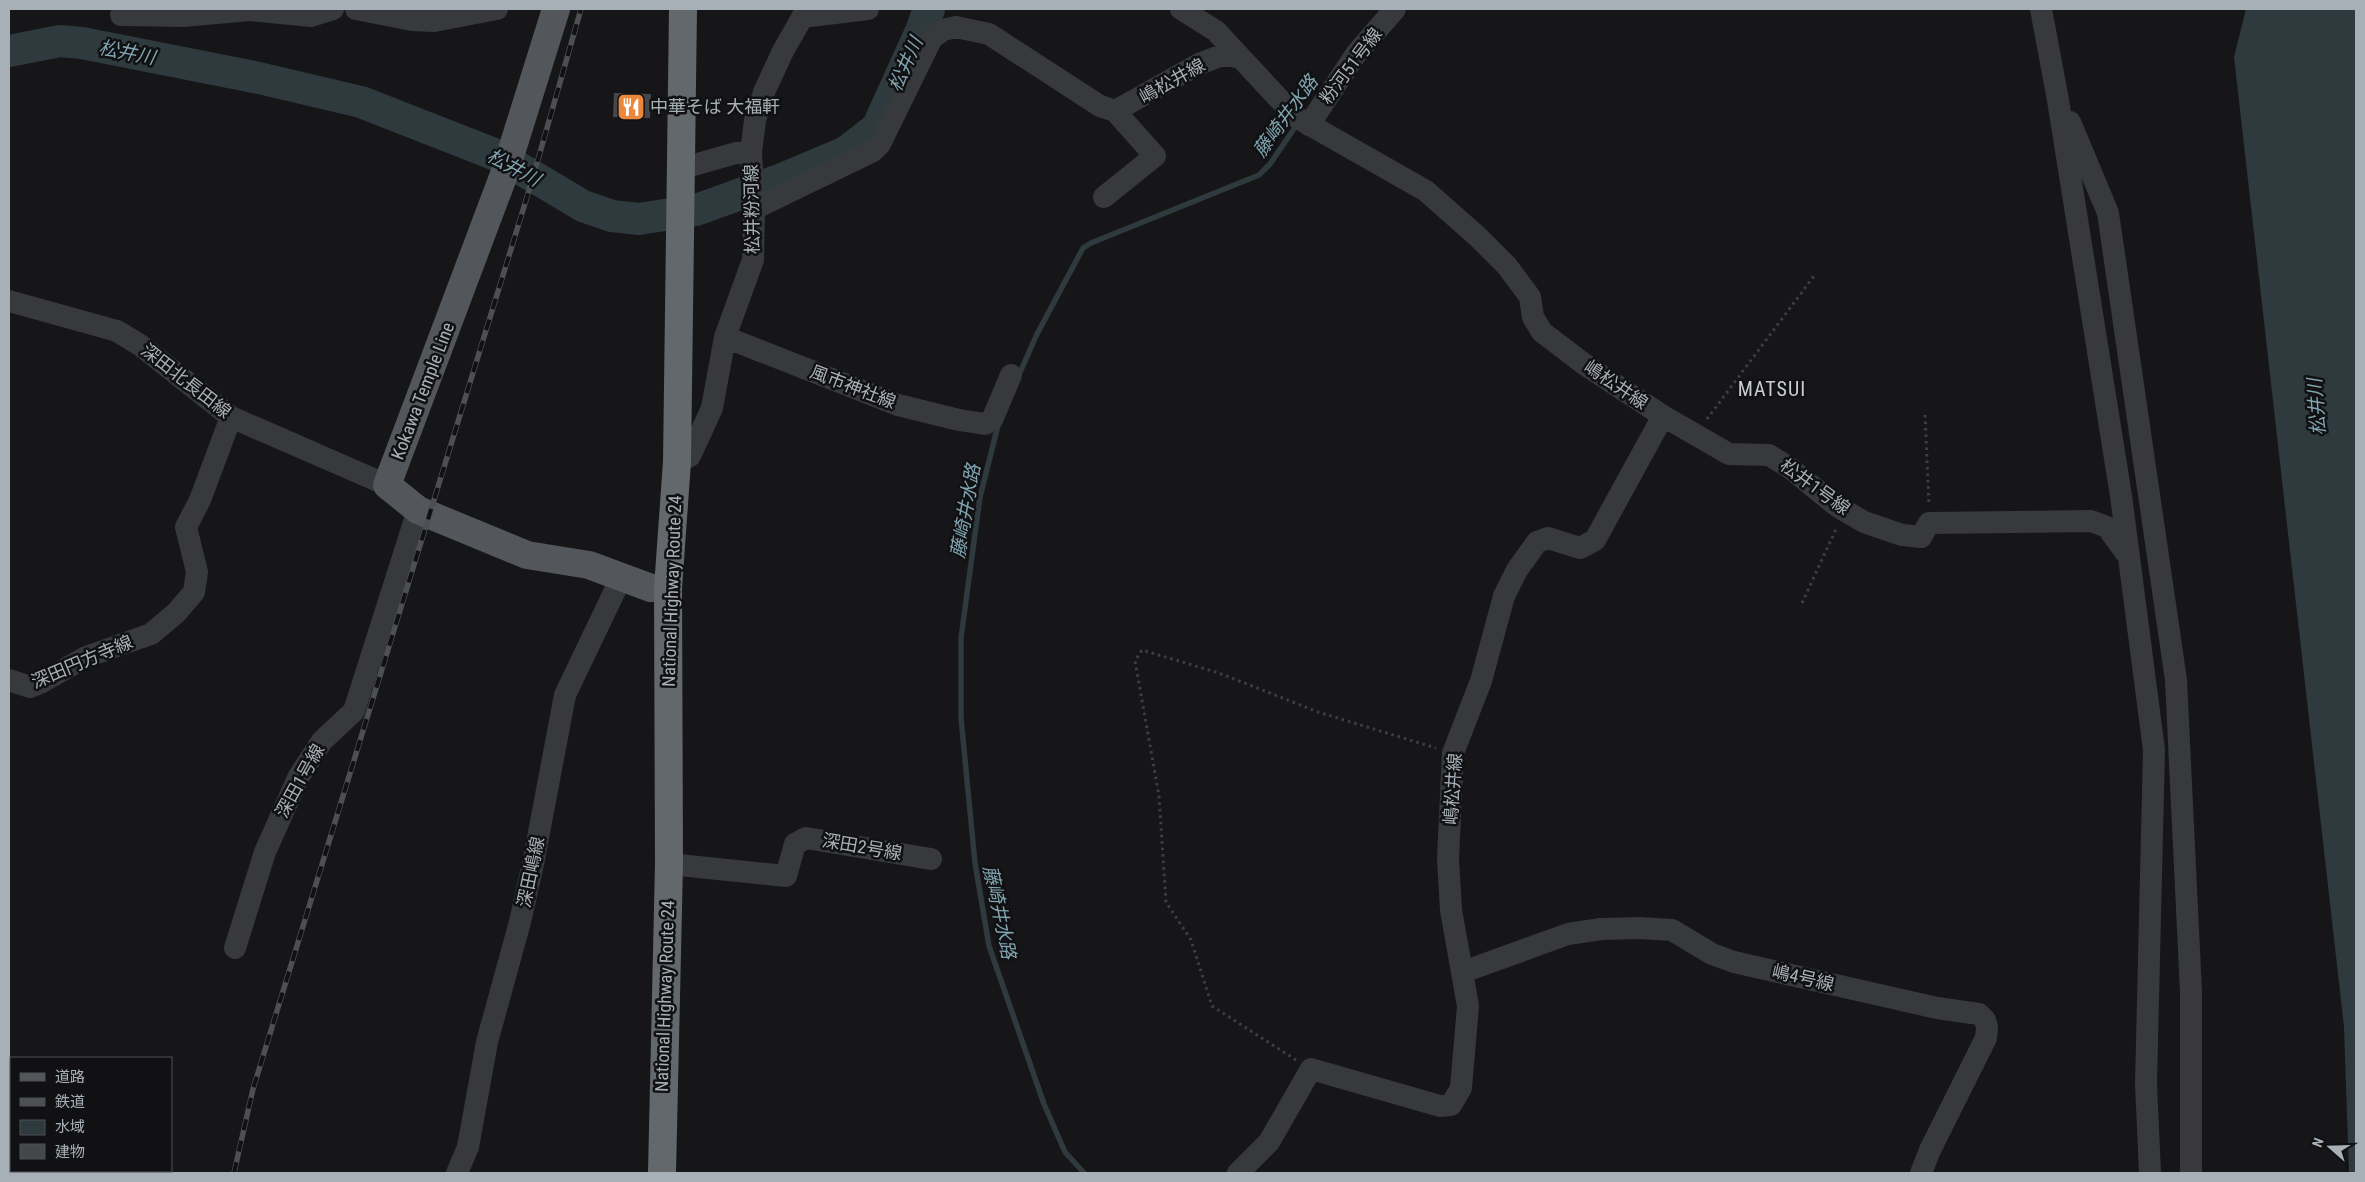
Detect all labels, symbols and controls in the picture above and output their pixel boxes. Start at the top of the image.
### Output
street label: 粉河51号線 [1315,24,1386,108]
water label: 松井川 [883,32,928,95]
water label: 松井川 [97,36,159,70]
street label: 嶋松井線 [1135,54,1208,107]
water label: 藤崎井水路 [1248,69,1324,161]
restaurant icon: 中華そば 大福軒 [616,92,646,122]
place label: 中華そば 大福軒 [650,96,780,117]
water label: 松井川 [483,144,546,192]
street label: 松井粉河線 [740,164,763,254]
street label: Kokawa Temple Line [387,319,458,462]
street label: 深田北長田線 [137,339,235,422]
street label: 嶋松井線 [1581,356,1652,413]
street label: 風市神社線 [807,361,899,412]
water label: 松井川 [2303,376,2330,436]
district label: MATSUI [1738,377,1806,401]
street label: 松井1号線 [1776,454,1854,519]
water label: 藤崎井水路 [946,460,985,560]
street label: National Highway Route 24 [658,495,685,687]
street label: 深田円方寺線 [28,631,136,692]
street label: 深田1号線 [271,740,328,821]
street label: 嶋松井線 [1440,752,1465,826]
street label: 深田2号線 [820,829,904,864]
street label: 深田嶋線 [513,834,548,909]
water label: 藤崎井水路 [978,863,1021,963]
street label: National Highway Route 24 [651,900,678,1092]
street label: 嶋4号線 [1770,960,1836,995]
legend [10,1057,172,1172]
text: 道路 [55,1068,85,1086]
text: 鉄道 [55,1093,85,1111]
text: 水域 [55,1118,85,1136]
north arrow [2305,1122,2355,1172]
text: N [2309,1136,2327,1149]
text: 建物 [55,1143,85,1161]

